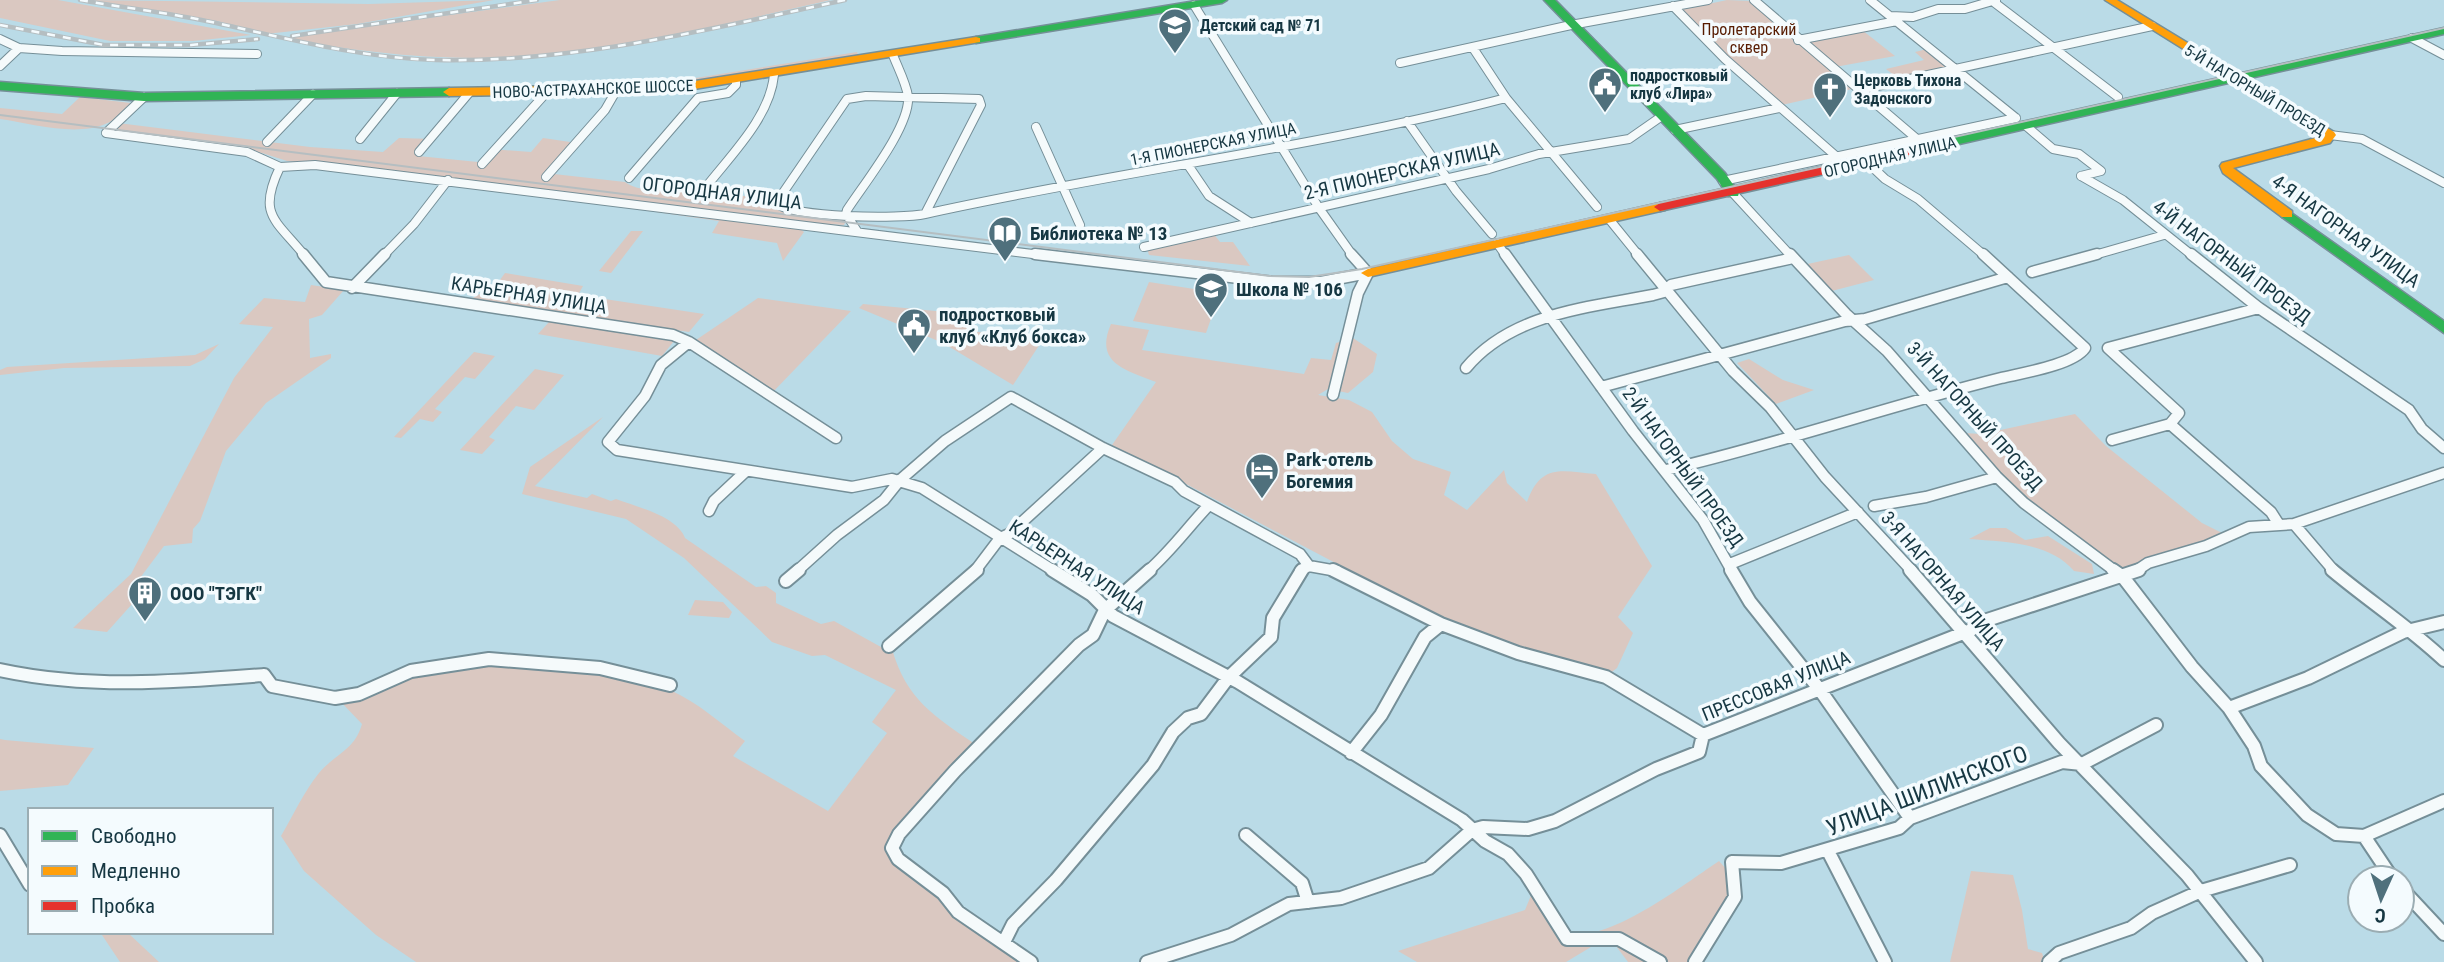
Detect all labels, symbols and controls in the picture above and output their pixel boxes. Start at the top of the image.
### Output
school or university icon: Детский сад № 71 [1156,6,1194,55]
place label: Детский сад № 71 [1200,16,1321,35]
park label: Пролетарский сквер [1702,20,1796,57]
street label: 5-Й НАГОРНЫЙ ПРОЕЗД [2181,40,2329,140]
public building icon: подростковый клуб «Лира» [1586,65,1624,114]
place label: подростковый клуб «Лира» [1630,66,1728,103]
church icon: Церковь Тихона Задонского [1811,70,1849,119]
place label: Церковь Тихона Задонского [1854,71,1962,108]
street label: НОВО-АСТРАХАНСКОЕ ШОССЕ [492,76,694,102]
street label: 1-Я ПИОНЕРСКАЯ УЛИЦА [1129,119,1297,169]
street label: ОГОРОДНАЯ УЛИЦА [1822,133,1958,181]
street label: 2-Я ПИОНЕРСКАЯ УЛИЦА [1302,137,1502,205]
street label: 4-Я НАГОРНАЯ УЛИЦА [2268,170,2424,292]
street label: ОГОРОДНАЯ УЛИЦА [641,172,803,214]
street label: 4-Й НАГОРНЫЙ ПРОЕЗД [2149,195,2315,329]
library icon: Библиотека № 13 [986,214,1024,263]
place label: Библиотека № 13 [1030,222,1167,245]
school or university icon: Школа № 106 [1192,270,1230,319]
street label: КАРЬЕРНАЯ УЛИЦА [450,271,608,319]
place label: Школа № 106 [1236,278,1343,301]
place label: подростковый клуб «Клуб бокса» [939,303,1086,348]
public building icon: подростковый клуб «Клуб бокса» [895,306,933,355]
street label: 3-Й НАГОРНЫЙ ПРОЕЗД [1902,337,2048,495]
street label: 2-Й НАГОРНЫЙ ПРОЕЗД [1617,383,1749,551]
place label: Park-отель Богемия [1286,448,1373,493]
hotel icon: Park-отель Богемия [1243,451,1281,500]
street label: 3-Я НАГОРНАЯ УЛИЦА [1876,507,2010,655]
street label: КАРЬЕРНАЯ УЛИЦА [1005,515,1149,619]
building icon: ООО "ТЭГК" [126,574,164,623]
place label: ООО "ТЭГК" [170,582,262,605]
street label: ПРЕССОВАЯ УЛИЦА [1699,646,1853,726]
street label: УЛИЦА ШИЛИНСКОГО [1823,740,2031,842]
legend [28,808,273,934]
text: Свободно [91,824,177,848]
text: Медленно [91,859,180,883]
north arrow [2346,864,2416,934]
text: Пробка [91,894,155,918]
text: С [2374,904,2386,927]

